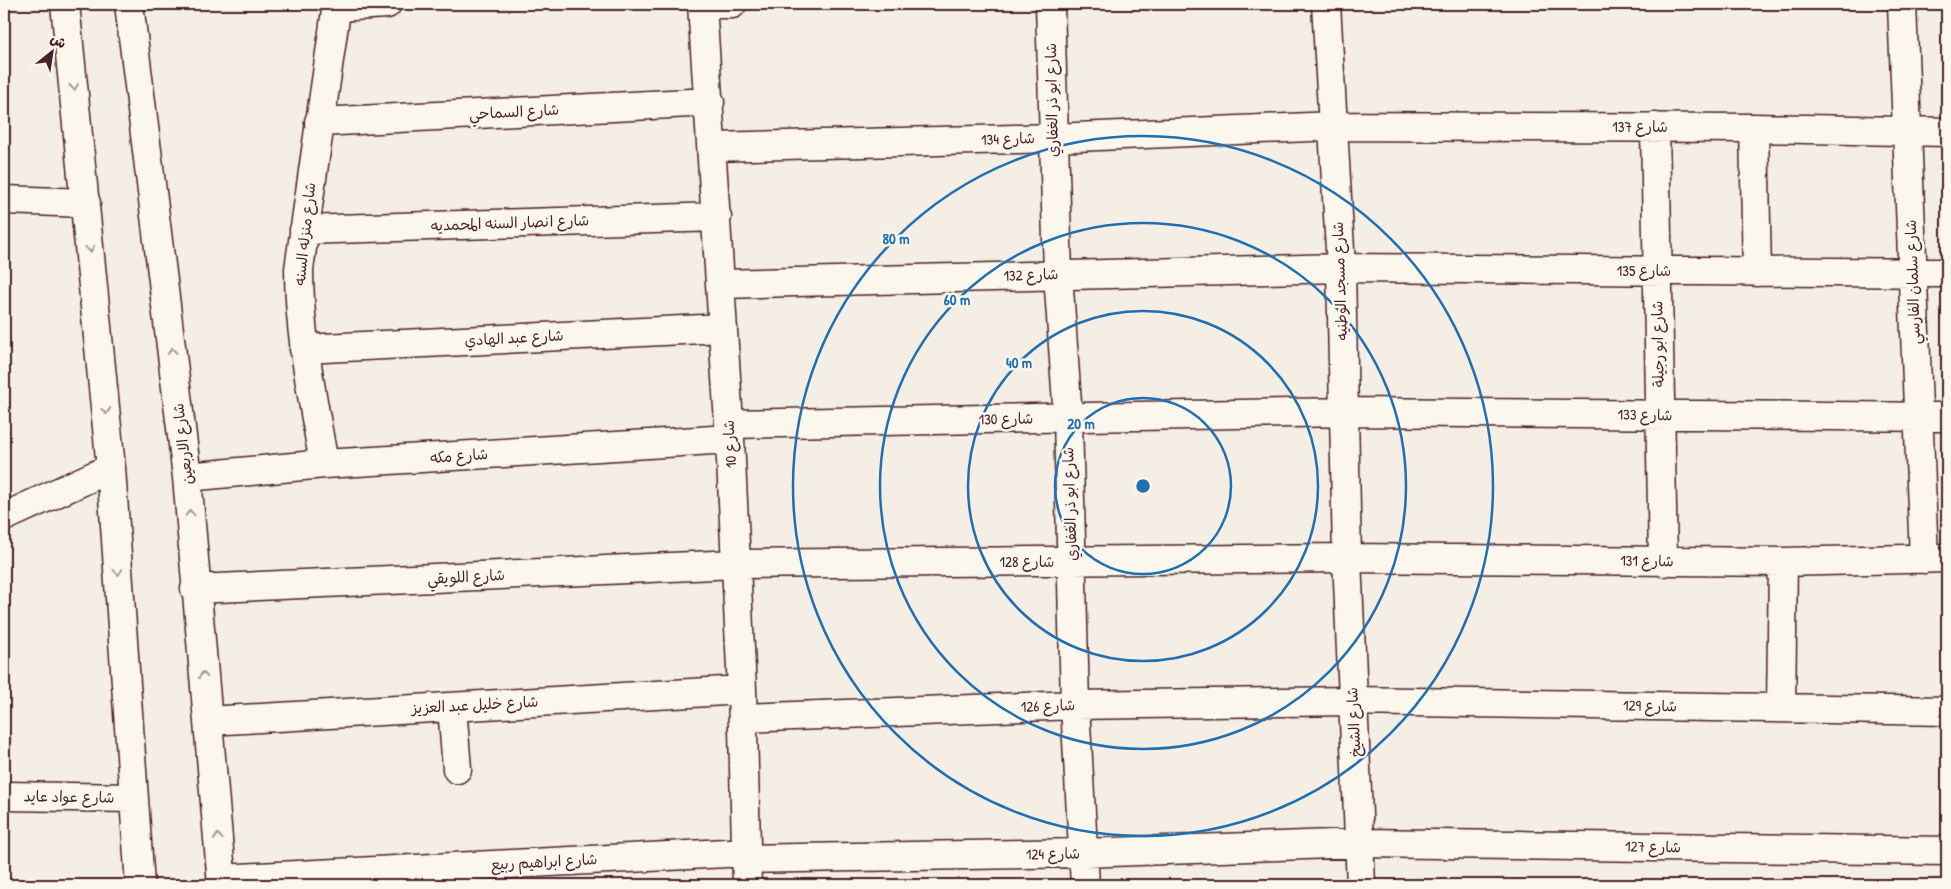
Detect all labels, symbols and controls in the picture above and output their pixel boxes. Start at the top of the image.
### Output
north arrow [28,28,78,78]
text: ش [47,28,70,52]
street label: شارع ابو ذر الغفاري [1040,43,1064,157]
one-way arrow [68,83,79,91]
street label: شارع السماحي [468,99,560,127]
street label: شارع 137 [1612,116,1668,137]
street label: شارع 134 [981,127,1035,150]
street label: شارع منزله السنه [289,181,320,287]
street label: شارع انصار السنه المحمديه [430,209,590,236]
street label: شارع سلمان الفارسي [1900,219,1928,345]
street label: شارع مسجد الوطنيه [1327,221,1352,341]
text: 80 m [883,228,909,249]
one-way arrow [85,245,96,253]
street label: شارع 135 [1617,260,1671,281]
street label: شارع 132 [1003,263,1059,286]
text: 60 m [944,289,970,310]
street label: شارع ابو رجيلة [1646,301,1669,387]
street label: شارع عبد الهادي [464,324,564,352]
one-way arrow [167,347,178,355]
text: 40 m [1006,352,1032,373]
street label: شارع الاربعين [167,402,198,486]
street label: شارع 133 [1617,404,1673,425]
one-way arrow [100,407,111,415]
street label: شارع 130 [978,408,1034,429]
text: 20 m [1067,413,1095,434]
street label: شارع 10 [718,419,741,469]
street label: شارع مكه [429,443,489,468]
street label: شارع ابو ذر الغفاري [1057,447,1083,561]
centre of rings [1134,477,1152,495]
one-way arrow [184,509,195,517]
street label: شارع 131 [1620,550,1674,571]
street label: شارع 128 [1000,551,1054,572]
street label: شارع اللويقي [427,564,506,592]
one-way arrow [113,569,124,577]
one-way arrow [198,671,209,679]
street label: شارع الشيخ [1341,687,1366,757]
street label: شارع خليل عبد العزيز [409,691,539,718]
street label: شارع 126 [1020,694,1076,717]
street label: شارع 129 [1623,695,1677,716]
street label: شارع عواد عايد [23,785,115,808]
one-way arrow [213,832,224,840]
street label: شارع 127 [1625,836,1681,857]
street label: شارع 124 [1026,843,1080,864]
street label: شارع ابراهيم ربيع [490,848,598,877]

